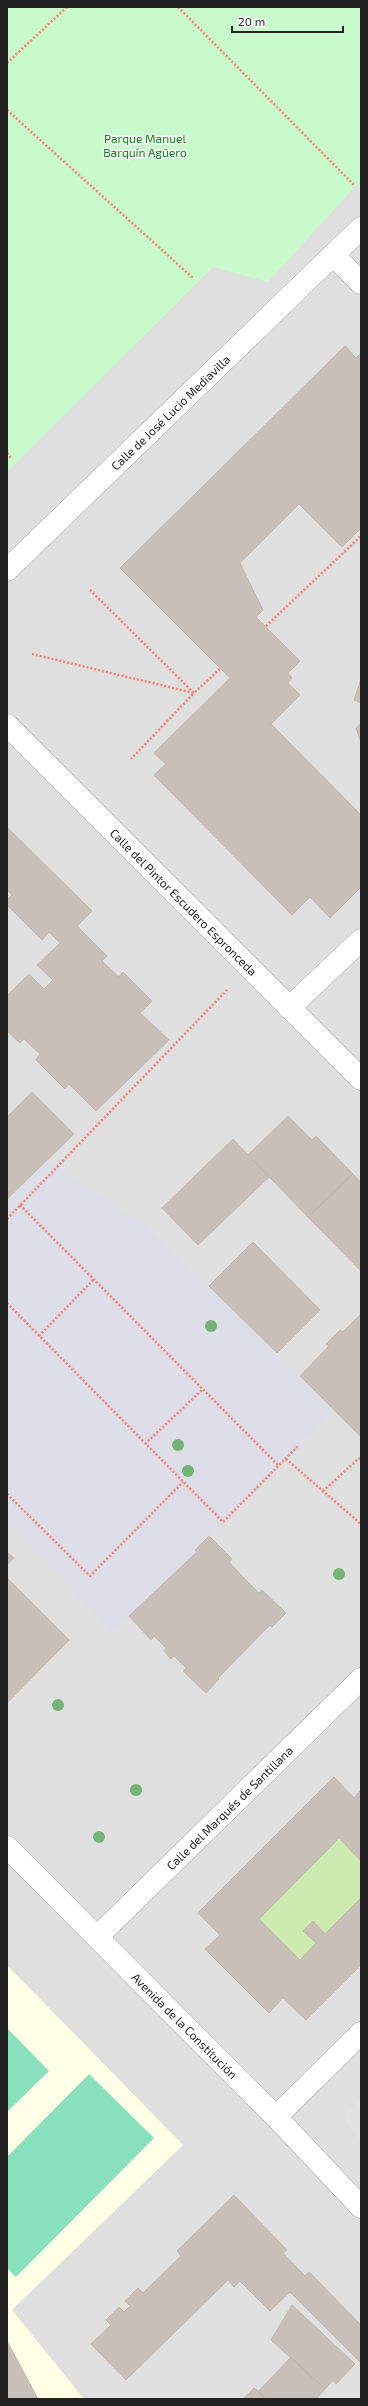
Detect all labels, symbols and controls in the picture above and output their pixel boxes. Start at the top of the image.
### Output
scale bar [232,8,343,34]
text: 20 m [238,14,265,28]
park label: Parque Manuel Barquín Agüero [103,131,187,159]
street label: Calle de José Lucio Mediavilla [108,352,233,473]
street label: Calle del Pintor Escudero Espronceda [107,825,260,978]
street label: Calle del Marqués de Santillana [163,1743,295,1872]
street label: Avenida de la Constitución [129,1970,240,2081]

